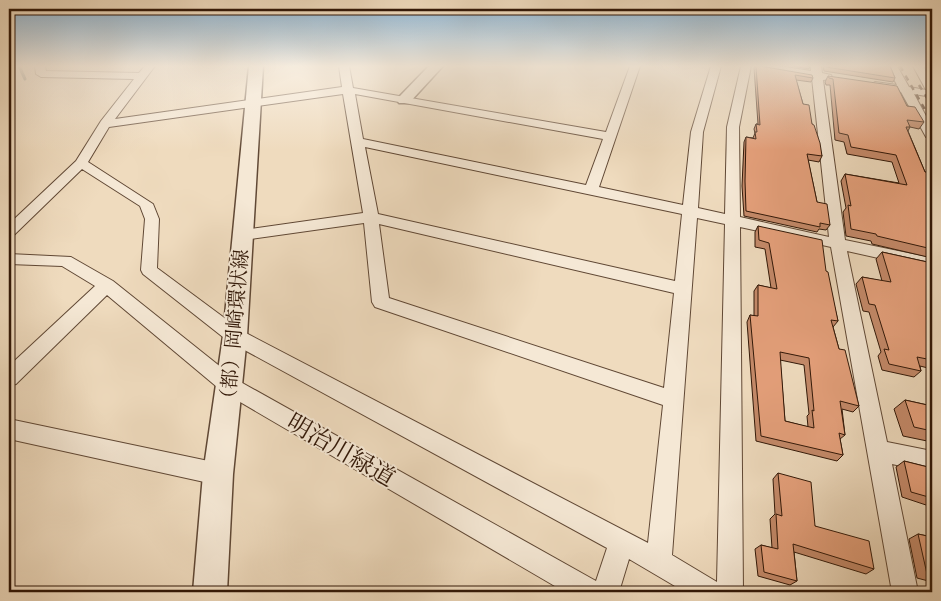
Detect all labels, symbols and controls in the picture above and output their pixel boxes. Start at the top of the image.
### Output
street label: （都）岡崎環状線 [216,248,255,410]
street label: 明治川緑道 [281,408,400,495]

